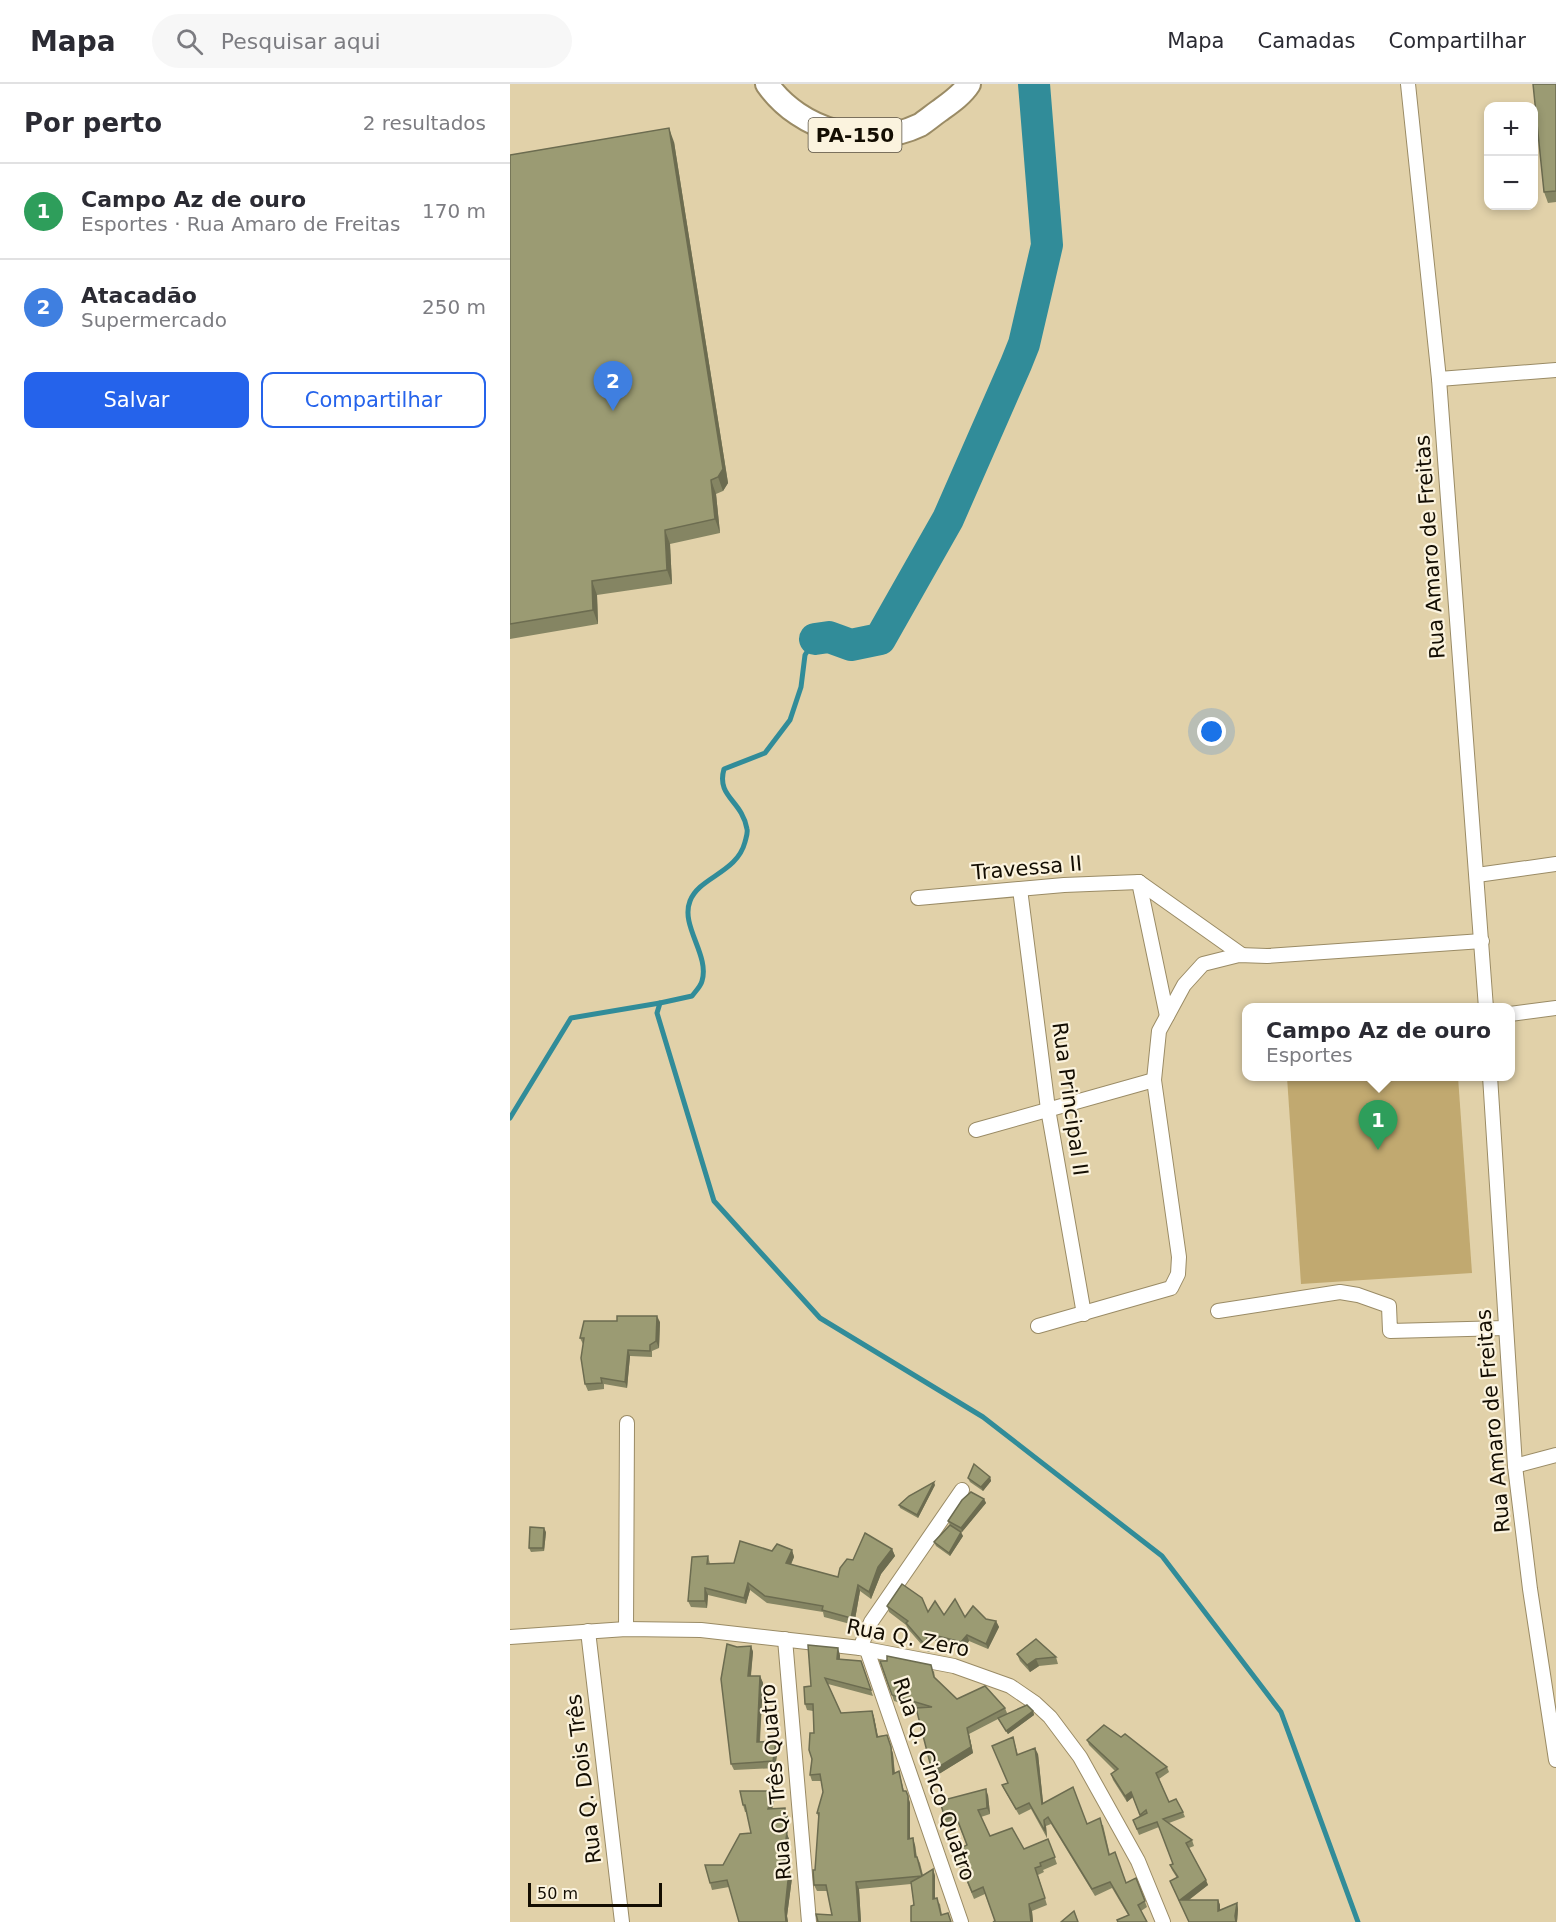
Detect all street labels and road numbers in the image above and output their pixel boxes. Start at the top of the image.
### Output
road number: PA-150 [808,118,902,152]
street label: Rua Amaro de Freitas [1410,434,1450,660]
street label: Travessa II [970,851,1083,885]
street label: Rua Principal II [1047,1021,1093,1177]
street label: Rua Amaro de Freitas [1471,1308,1515,1534]
street label: Rua Q. Zero [844,1614,972,1662]
street label: Rua Q. Cinco Quatro [888,1674,980,1884]
street label: Rua Q. Três Quatro [755,1683,797,1881]
street label: Rua Q. Dois Três [562,1693,606,1865]

